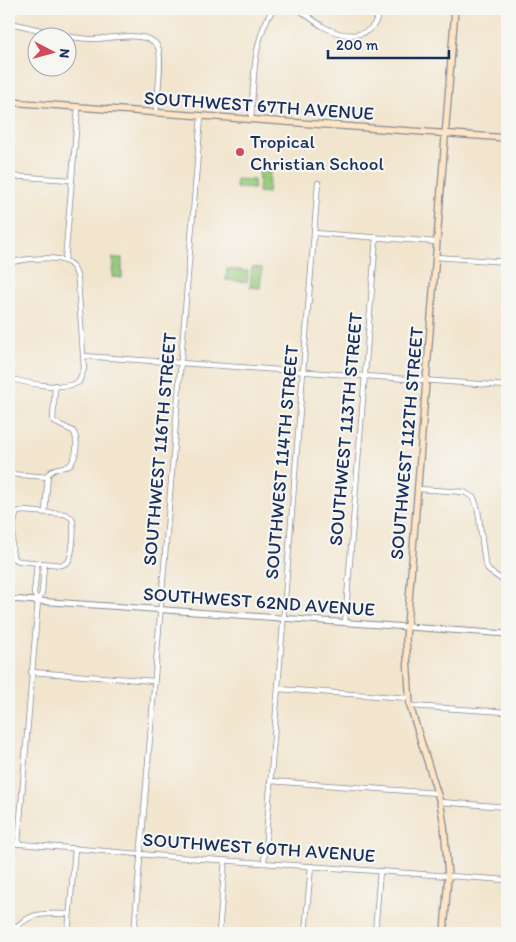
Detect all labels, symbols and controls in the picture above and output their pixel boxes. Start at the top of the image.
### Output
north arrow [28,28,78,78]
scale bar [328,28,450,60]
text: 200 m [336,36,379,54]
text: N [55,48,73,59]
street label: SOUTHWEST 67TH AVENUE [143,86,375,125]
place label: Tropical Christian School [250,130,384,175]
marker: Tropical Christian School [234,146,246,158]
street label: SOUTHWEST 113TH STREET [324,311,367,547]
street label: SOUTHWEST 112TH STREET [385,325,428,561]
street label: SOUTHWEST 116TH STREET [138,331,181,567]
street label: SOUTHWEST 114TH STREET [260,344,303,580]
street label: SOUTHWEST 62ND AVENUE [142,582,376,621]
street label: SOUTHWEST 60TH AVENUE [142,828,376,867]

